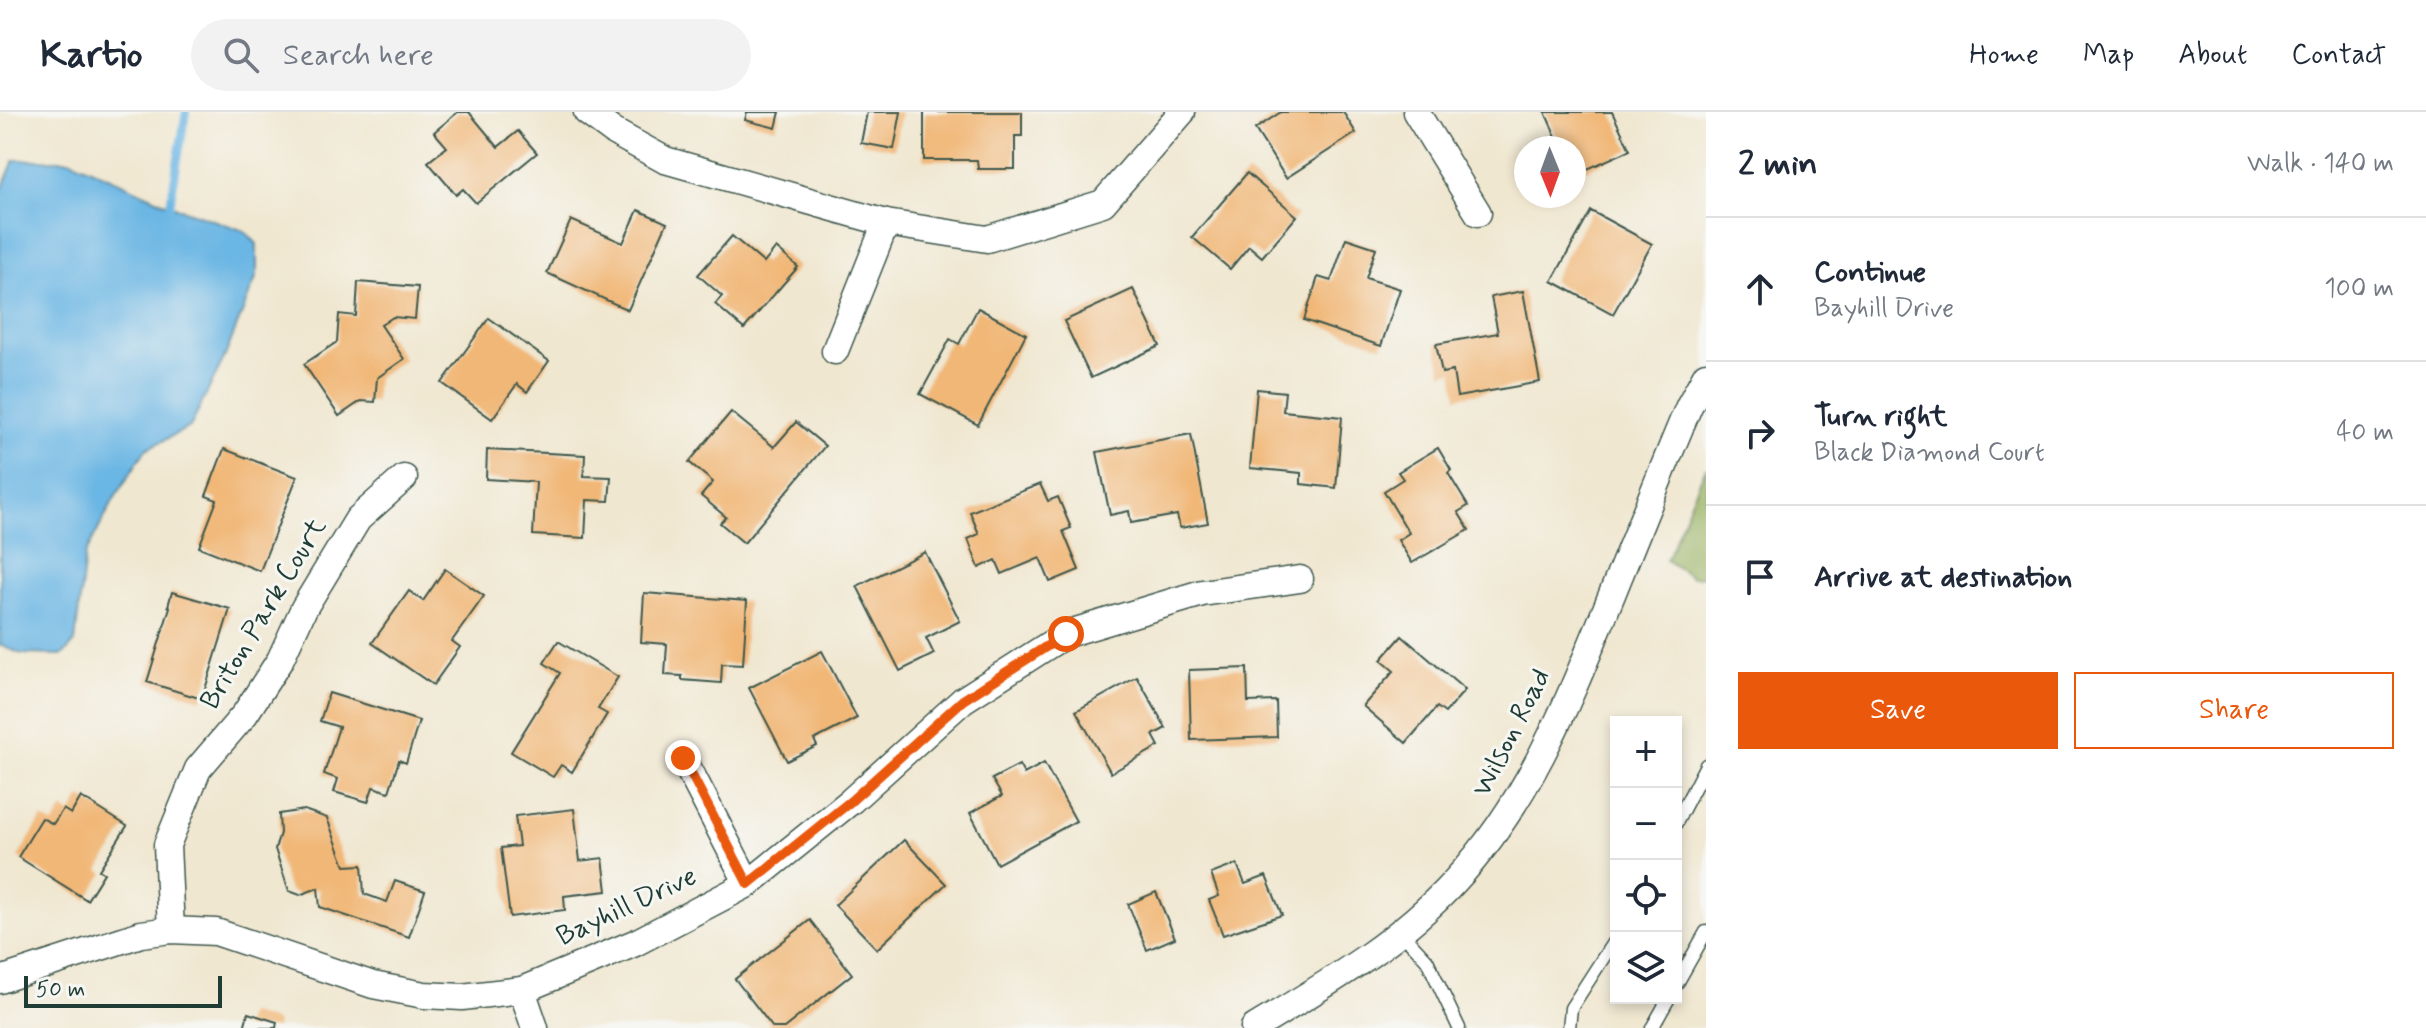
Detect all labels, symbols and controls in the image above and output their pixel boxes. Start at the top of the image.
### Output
search box [191,19,751,91]
text: Kartio [40,31,143,80]
icon: search [219,33,263,77]
text: Search here [283,36,434,75]
text: Home [1969,37,2039,74]
text: Map [2083,37,2134,74]
text: About [2178,37,2247,74]
text: Contact [2291,37,2386,74]
north arrow [1514,136,1586,208]
text: 2 min [1738,142,1818,187]
text: Walk · 140 m [2247,147,2394,181]
text: Continue [1814,253,1926,292]
icon: ahead [1738,267,1782,311]
text: 100 m [2324,272,2394,306]
text: Bayhill Drive [1814,292,1954,326]
text: Turn right [1814,397,1947,436]
icon: right [1738,411,1782,455]
text: 40 m [2336,416,2394,450]
text: Black Diamond Court [1814,436,2045,470]
street label: Briton Park Court [192,511,336,717]
icon: arrive [1738,555,1782,599]
text: Arrive at destination [1814,558,2072,597]
route start [1048,616,1084,652]
street label: Wilson Road [1464,663,1560,803]
button: Save [1738,672,2058,749]
button: Share [2074,672,2394,749]
map controls [1610,716,1682,1004]
button: + [1610,716,1682,788]
route end [665,740,701,776]
button: − [1610,788,1682,860]
street label: Bayhill Drive [551,858,703,956]
button: locate [1610,860,1682,932]
button: layers [1610,932,1682,1004]
scale bar [24,972,222,1008]
text: 50 m [36,976,85,1004]

